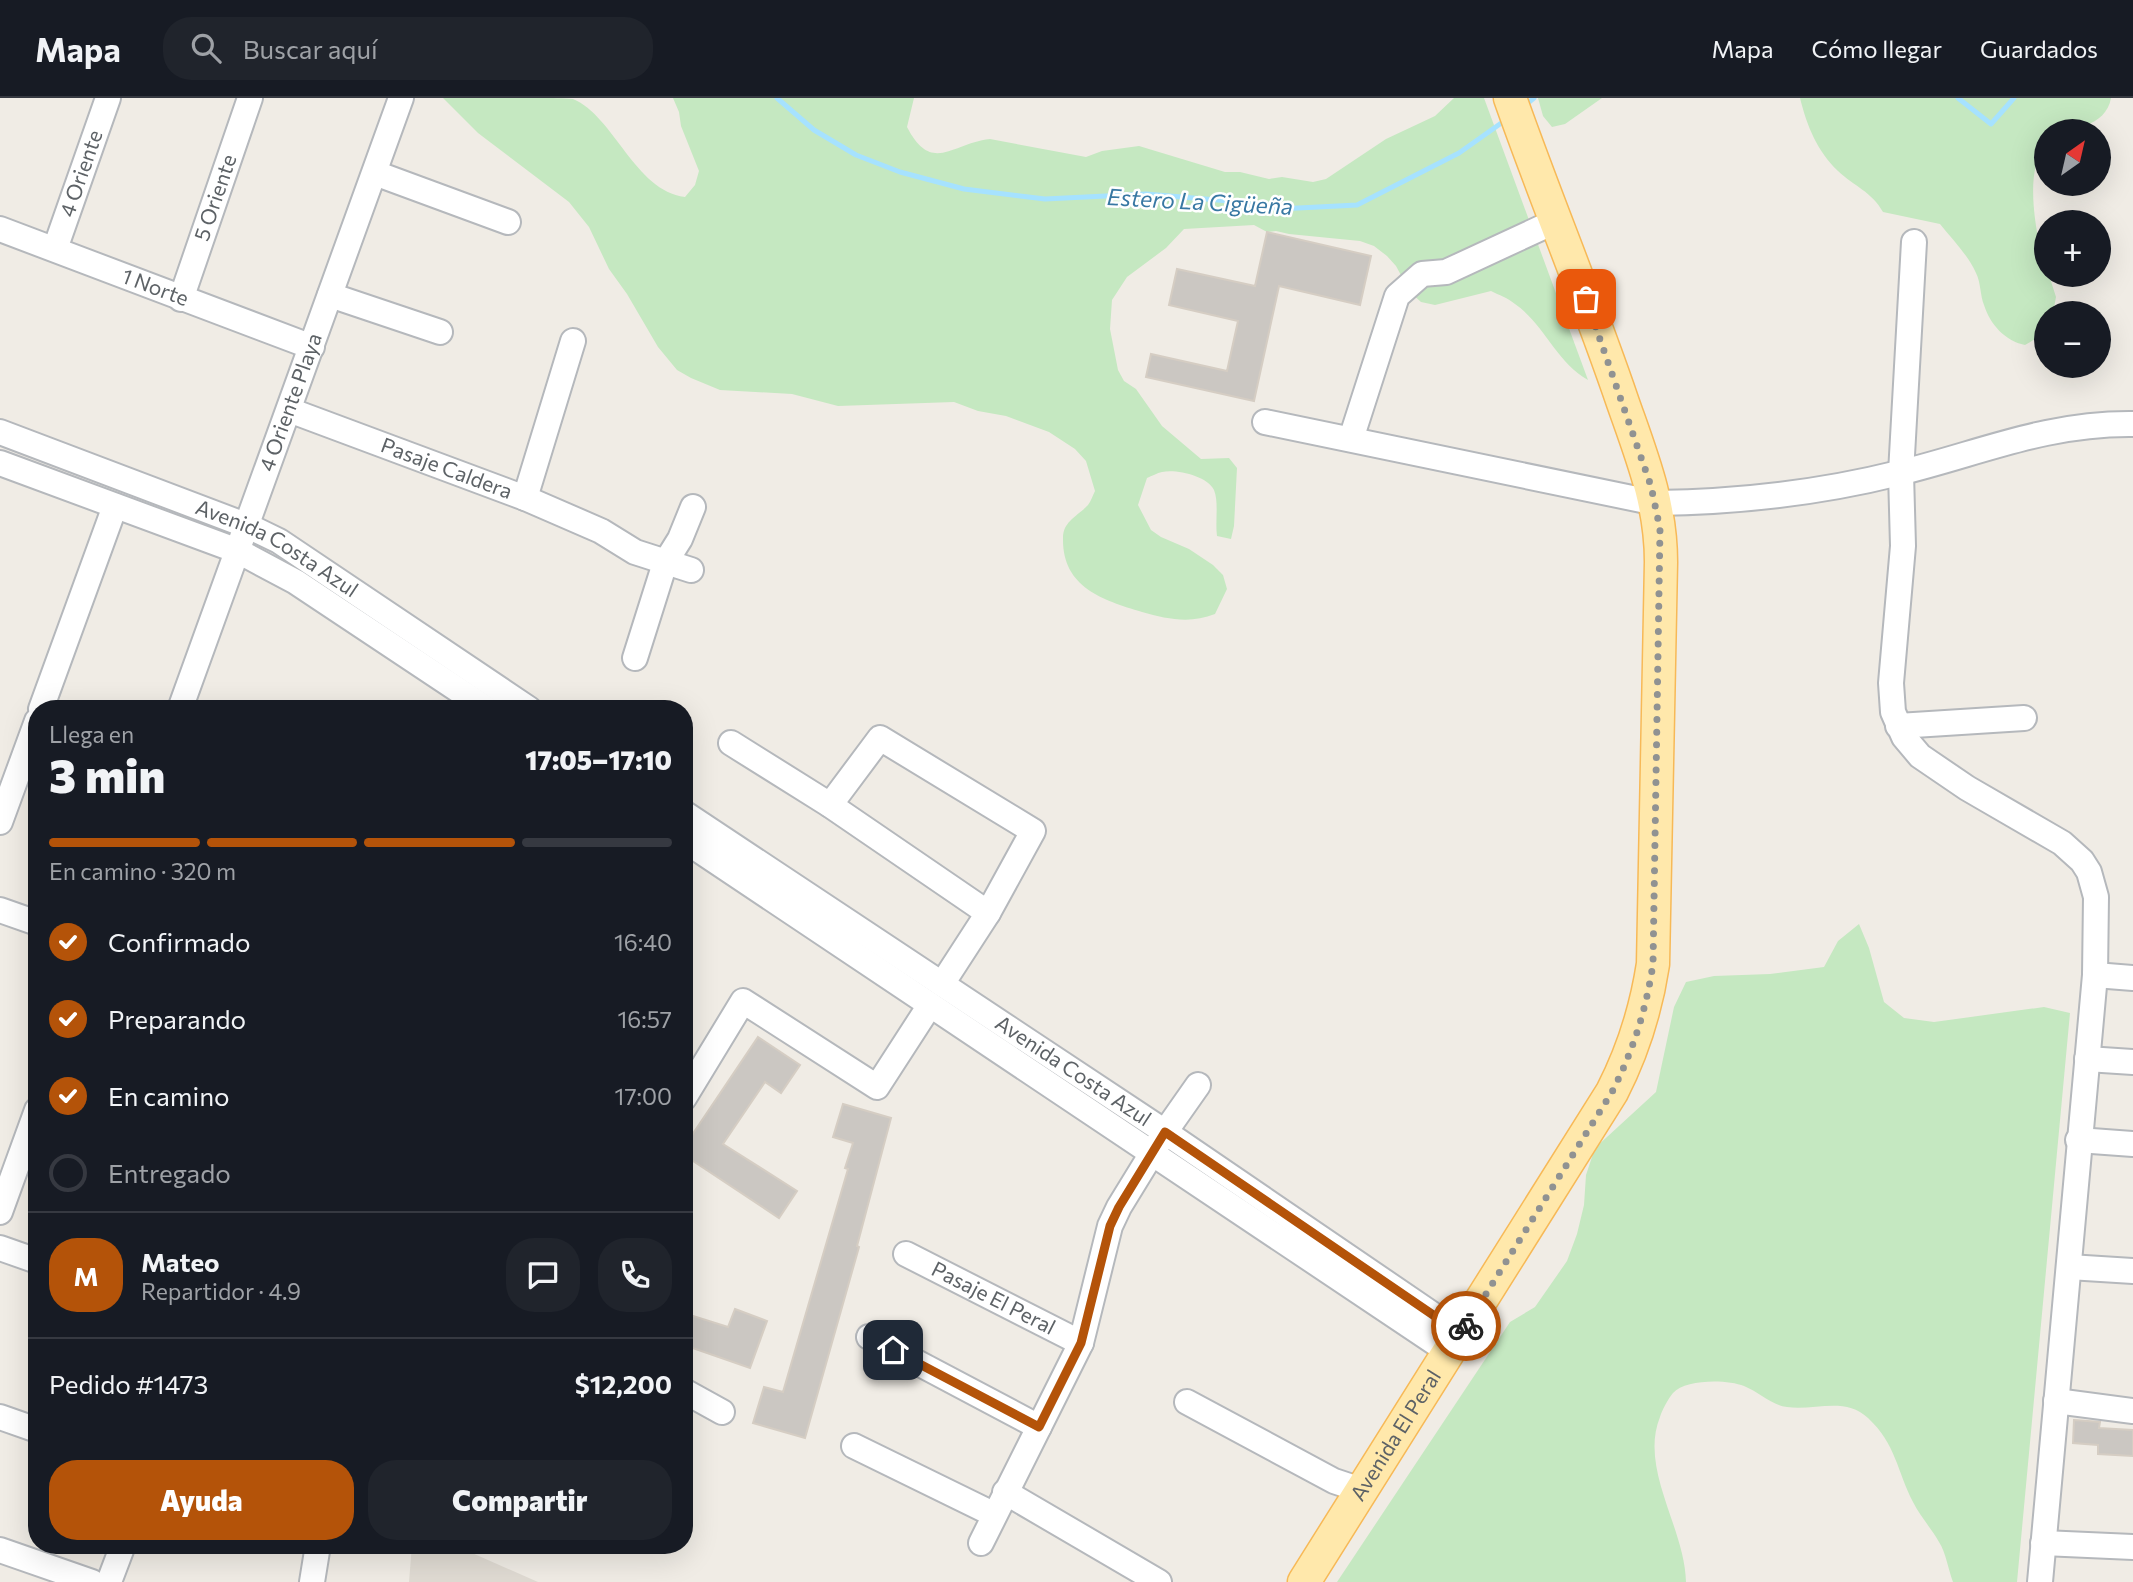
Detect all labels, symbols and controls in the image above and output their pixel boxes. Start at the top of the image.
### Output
search box [163,17,653,80]
text: Mapa [35,28,121,69]
icon: search [187,29,225,67]
text: Buscar aquí [243,33,378,64]
text: Mapa [1711,34,1774,63]
text: Cómo llegar [1812,34,1942,63]
text: Guardados [1980,34,2098,63]
north arrow [2034,119,2110,196]
map controls [2034,119,2111,378]
street label: 4 Oriente [53,126,107,220]
street label: 5 Oriente [188,151,241,244]
water label: Estero La Cigüeña [1106,182,1294,220]
button: + [2034,210,2111,287]
street label: 1 Norte [119,262,193,310]
pin [1556,269,1616,329]
icon: bag [1567,280,1605,318]
button: − [2034,301,2111,378]
street label: 4 Oriente Playa [253,329,326,474]
street label: Pasaje Caldera [378,431,516,503]
street label: Avenida Costa Azul [193,493,363,602]
text: Llega en [49,720,134,748]
text: 17:05–17:10 [525,744,672,775]
text: 3 min [49,746,165,802]
text: En camino · 320 m [49,857,236,885]
icon: check [49,923,87,961]
text: Confirmado [108,926,250,957]
text: 16:40 [614,928,672,956]
icon: check [49,1000,87,1038]
text: Preparando [108,1003,246,1034]
text: 16:57 [617,1005,672,1033]
street label: Avenida Costa Azul [991,1009,1157,1130]
icon: check [49,1077,87,1115]
text: En camino [108,1080,230,1111]
text: 17:00 [615,1082,672,1110]
text: Entregado [108,1157,231,1188]
button: chat [506,1238,580,1312]
button: phone [598,1238,672,1312]
text: Mateo [141,1246,220,1277]
street label: Pasaje El Peral [928,1255,1060,1339]
text: M [73,1260,99,1291]
text: Repartidor · 4.9 [141,1277,301,1305]
courier [1431,1291,1501,1361]
icon: bike [1447,1307,1485,1345]
pin [863,1320,923,1380]
icon: home [874,1331,912,1369]
street label: Avenida El Peral [1344,1365,1445,1505]
text: Pedido #1473 [49,1368,208,1399]
text: $12,200 [575,1368,672,1399]
button: Ayuda [49,1460,354,1540]
button: Compartir [368,1460,672,1540]

